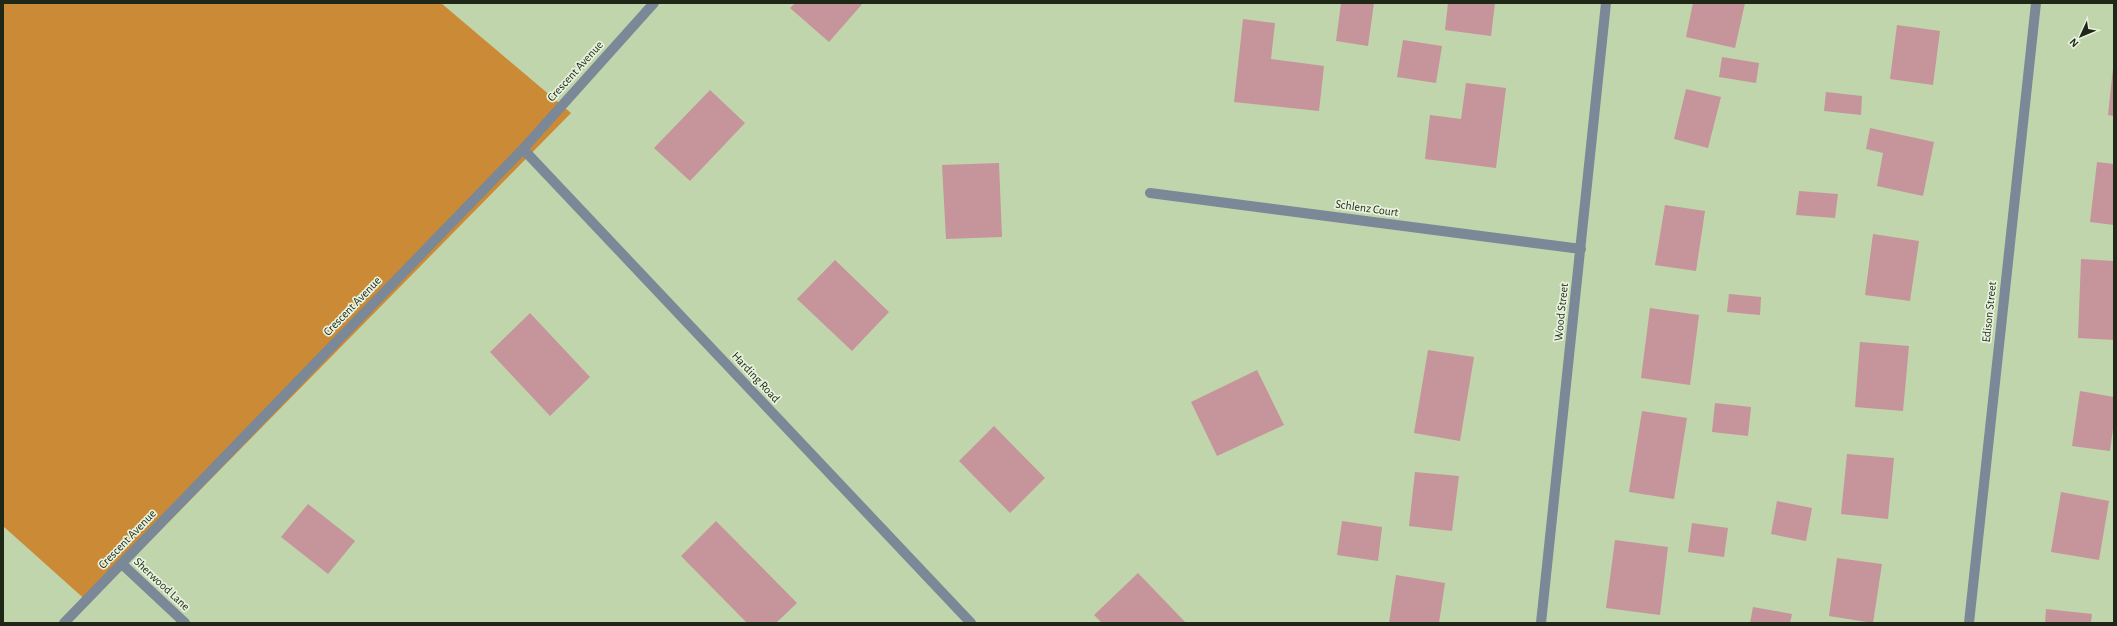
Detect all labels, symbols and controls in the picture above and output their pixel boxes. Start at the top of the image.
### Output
north arrow [2061,16,2101,56]
text: N [2068,36,2081,49]
street label: Crescent Avenue [545,38,605,104]
street label: Schlenz Court [1335,198,1399,218]
street label: Crescent Avenue [321,274,383,338]
street label: Edison Street [1980,281,1998,343]
street label: Wood Street [1552,282,1570,342]
street label: Harding Road [730,349,782,405]
street label: Crescent Avenue [96,507,158,571]
street label: Sherwood Lane [132,555,192,613]

